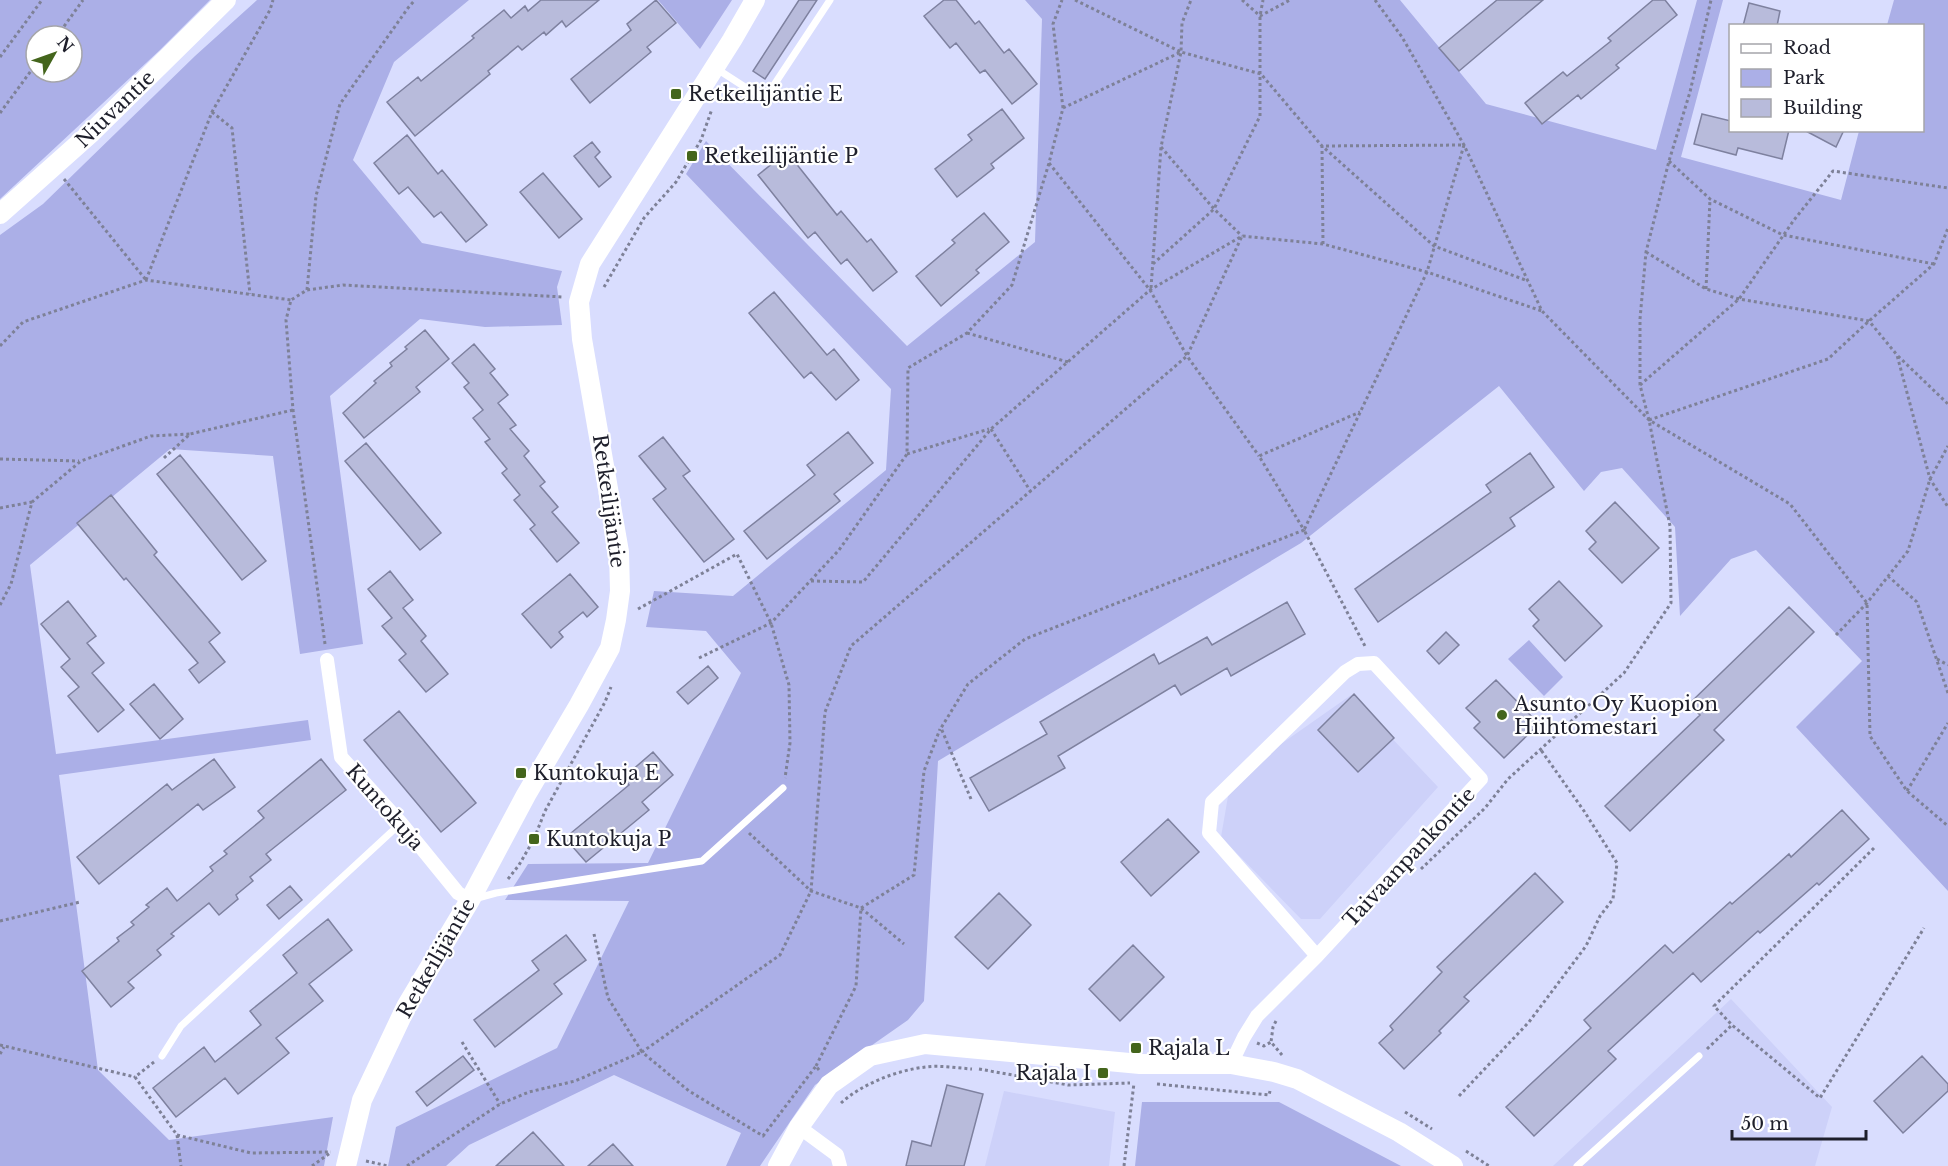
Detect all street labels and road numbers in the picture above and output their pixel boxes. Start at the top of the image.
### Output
street label: Niuvantie [70,65,160,153]
street label: Retkeilijäntie [588,433,630,569]
street label: Kuntokuja [341,759,429,856]
street label: Taivaanpankontie [1338,782,1480,932]
street label: Retkeilijäntie [392,894,480,1022]

